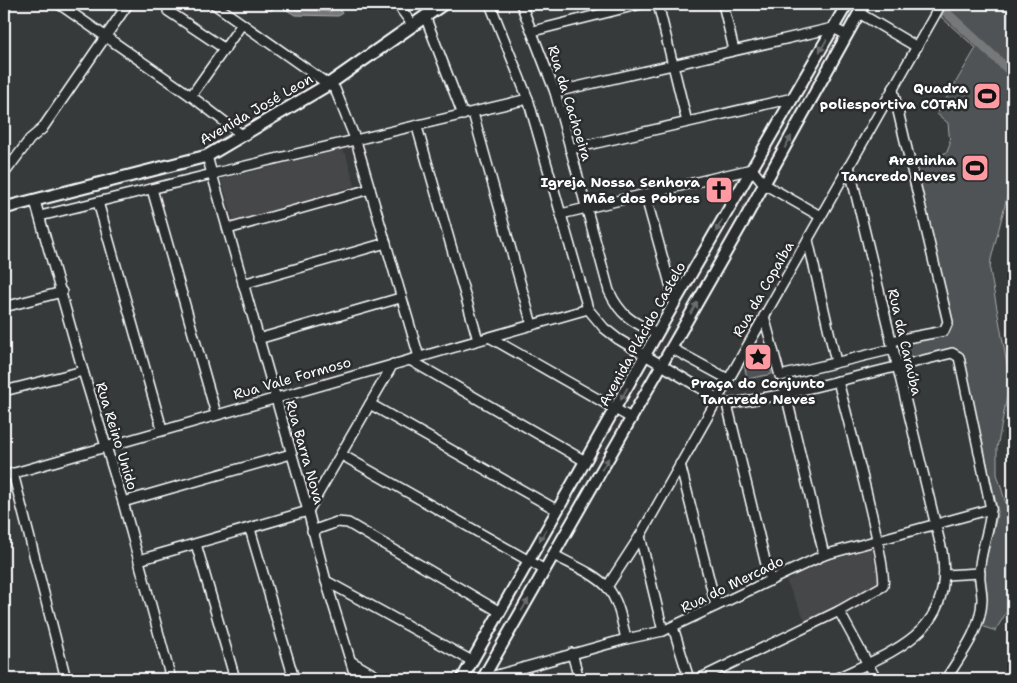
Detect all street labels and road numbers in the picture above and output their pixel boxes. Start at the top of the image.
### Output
street label: Rua da Cachoeira [544,43,596,163]
street label: Avenida José Leon [196,69,316,149]
street label: Rua da Copaíba [728,238,798,340]
street label: Avenida Plácido Castelo [595,258,689,410]
street label: Rua da Caraúba [884,287,926,398]
street label: Rua Vale Formoso [231,353,353,403]
street label: Rua Reino Unido [92,380,142,492]
street label: Rua Barra Nova [282,398,329,506]
street label: Rua do Mercado [678,551,786,617]

